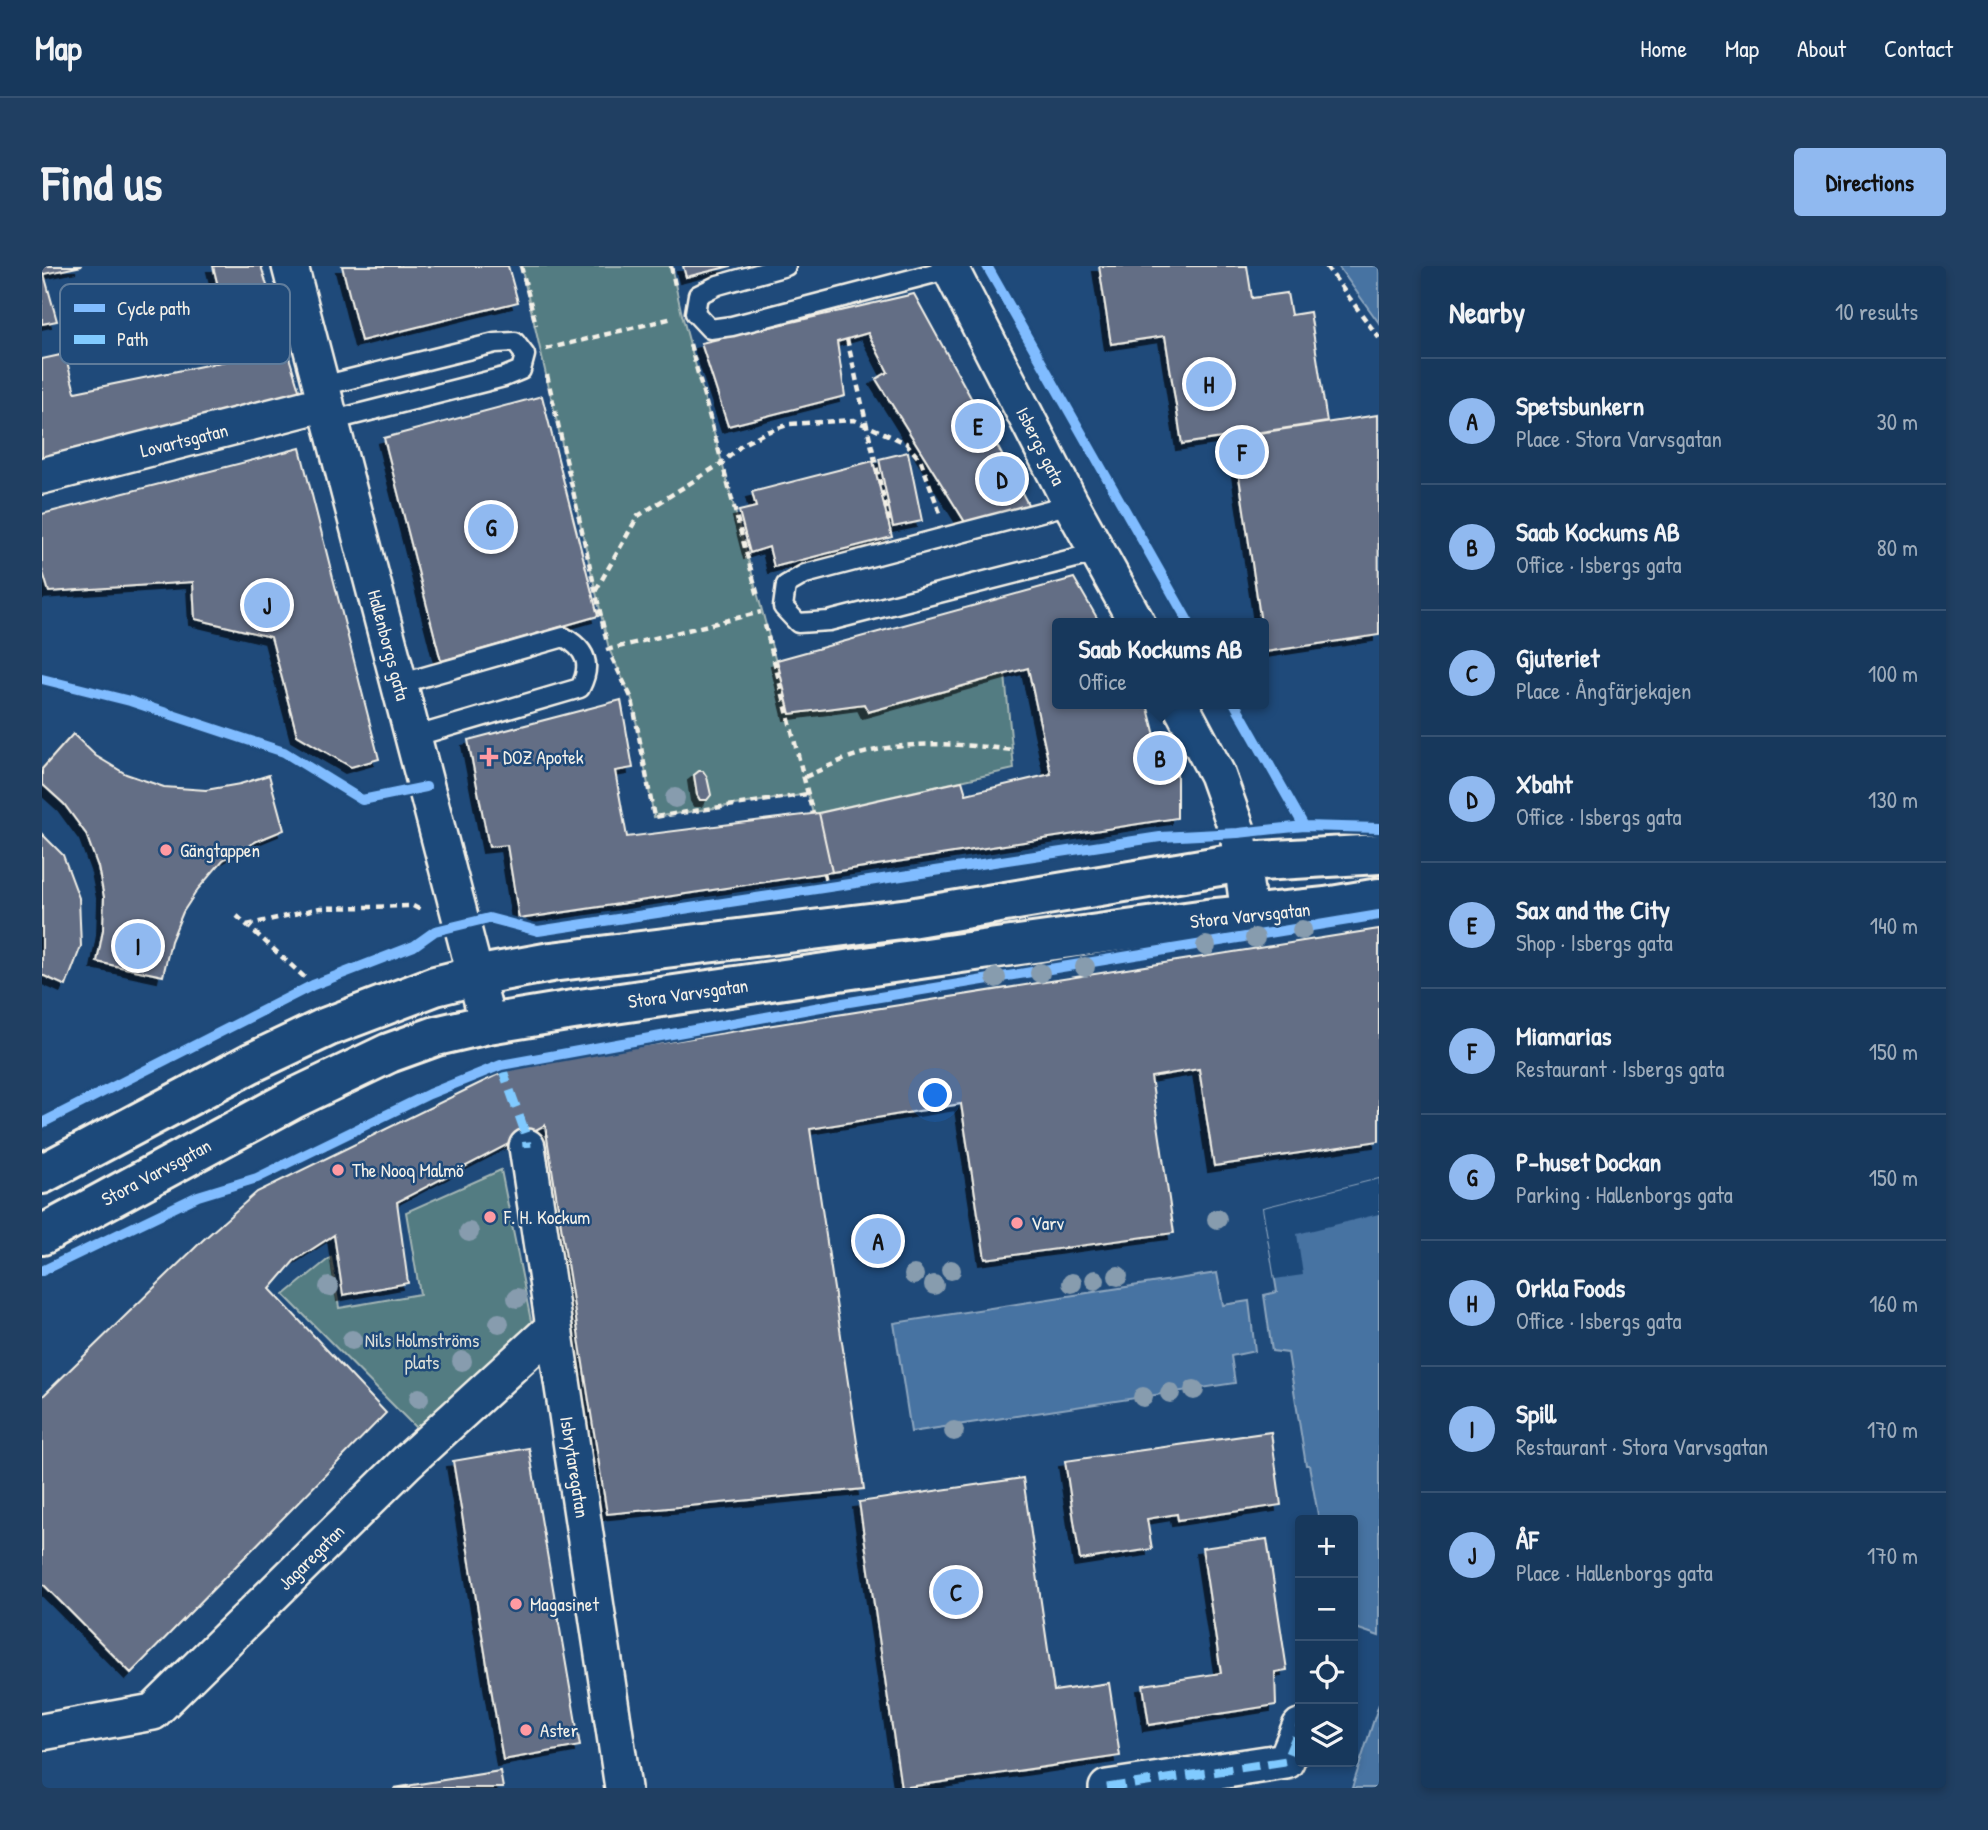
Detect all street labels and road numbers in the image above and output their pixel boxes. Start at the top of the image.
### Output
street label: Isbergs gata [1010,402,1072,490]
street label: Lovartsgatan [137,417,231,463]
street label: Hallenborgs gata [362,587,416,704]
street label: Stora Varvsgatan [1189,896,1311,934]
street label: Stora Varvsgatan [626,972,750,1014]
street label: Stora Varvsgatan [97,1132,215,1212]
street label: Isbrytaregatan [554,1414,596,1520]
street label: Jagaregatan [272,1518,350,1596]

